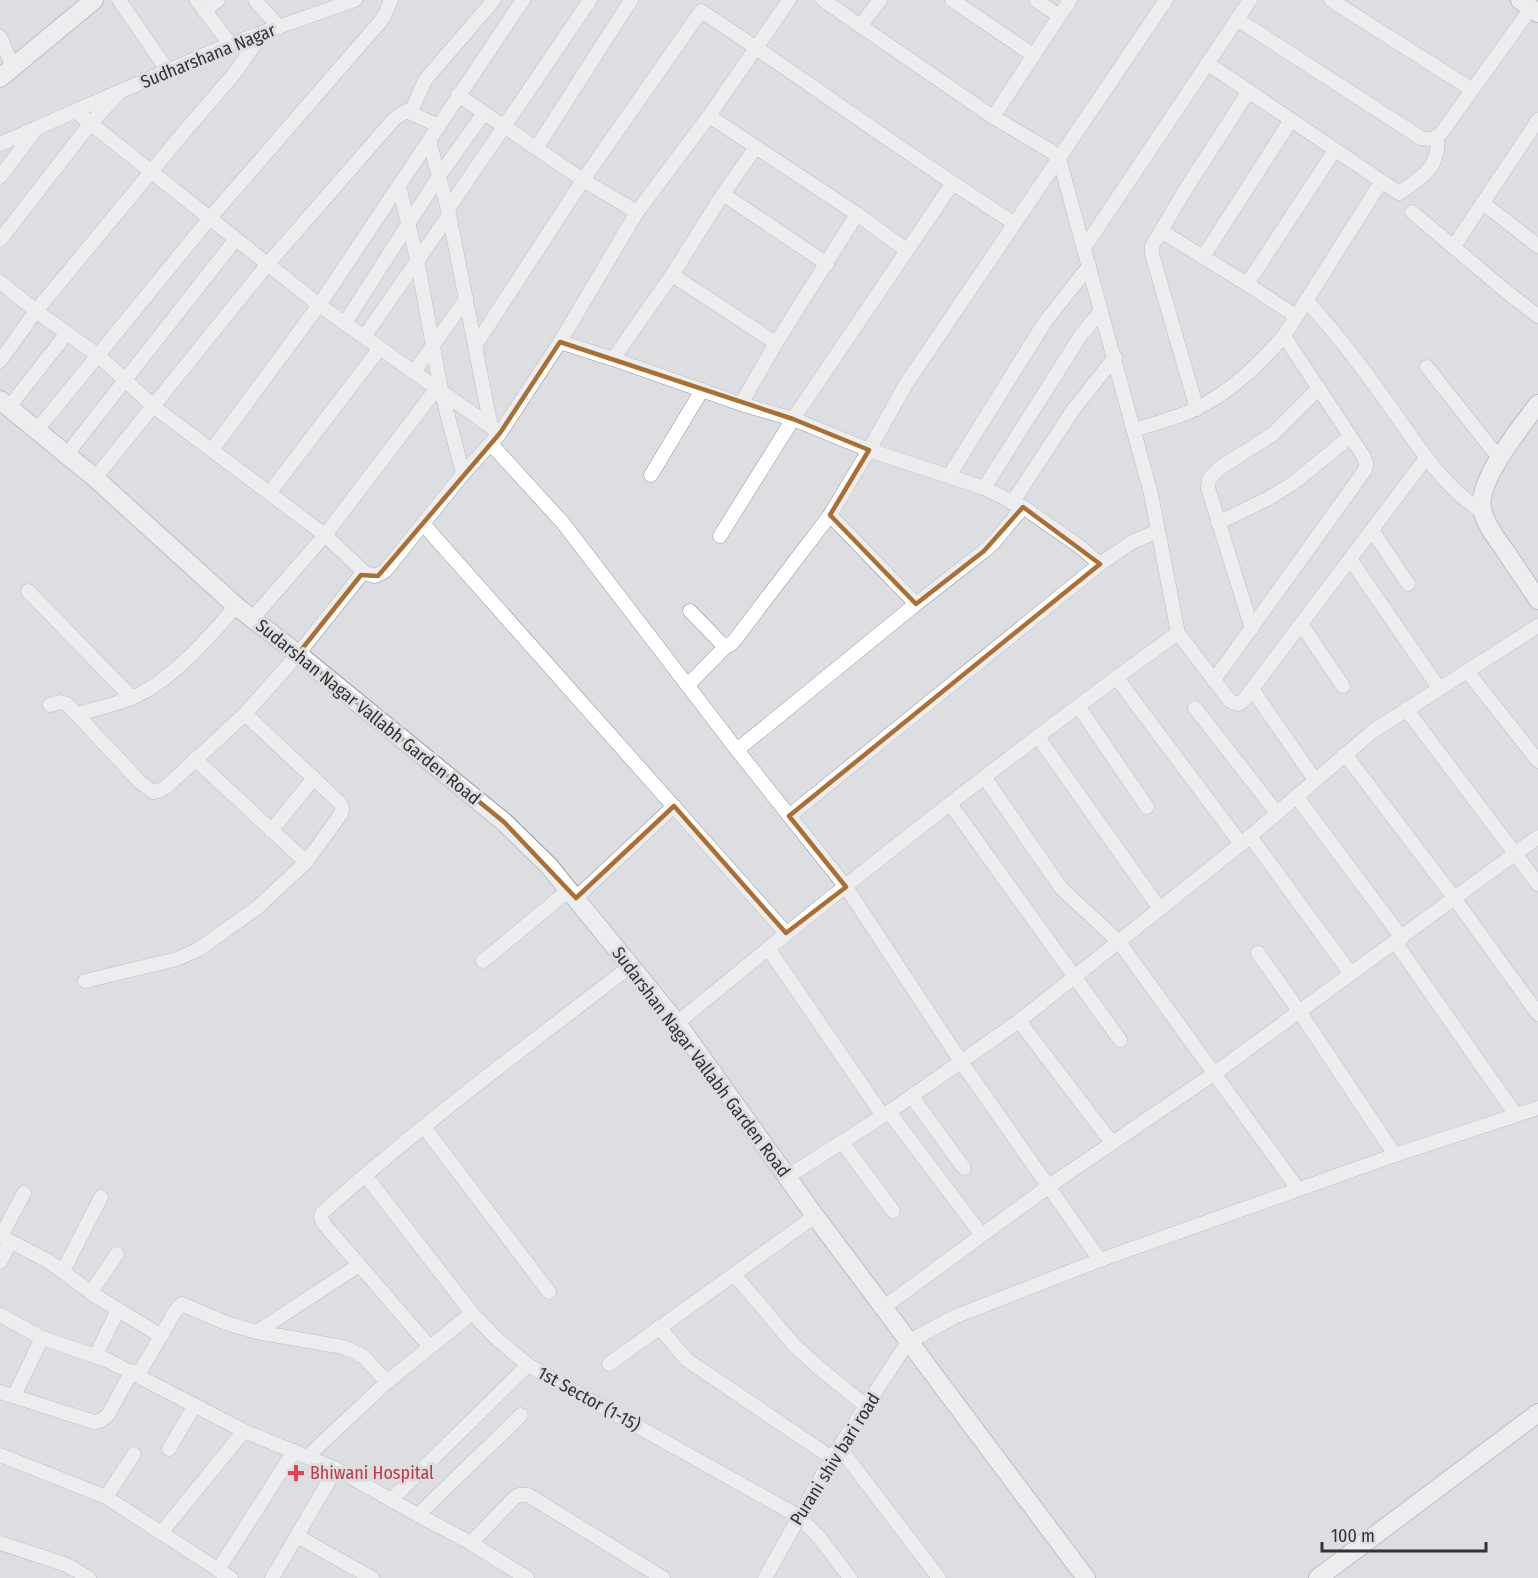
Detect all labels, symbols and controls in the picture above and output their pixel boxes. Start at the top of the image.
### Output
street label: Sudharshana Nagar [137,19,279,93]
street label: Sudarshan Nagar Vallabh Garden Road [251,615,485,809]
street label: Sudarshan Nagar Vallabh Garden Road [607,943,795,1181]
street label: 1st Sector (1-15) [534,1362,644,1436]
street label: Purani shiv bari road [785,1389,885,1529]
place label: Bhiwani Hospital [310,1462,434,1484]
marker: Bhiwani Hospital [287,1464,305,1482]
scale bar [1322,1515,1486,1553]
text: 100 m [1331,1525,1375,1547]

